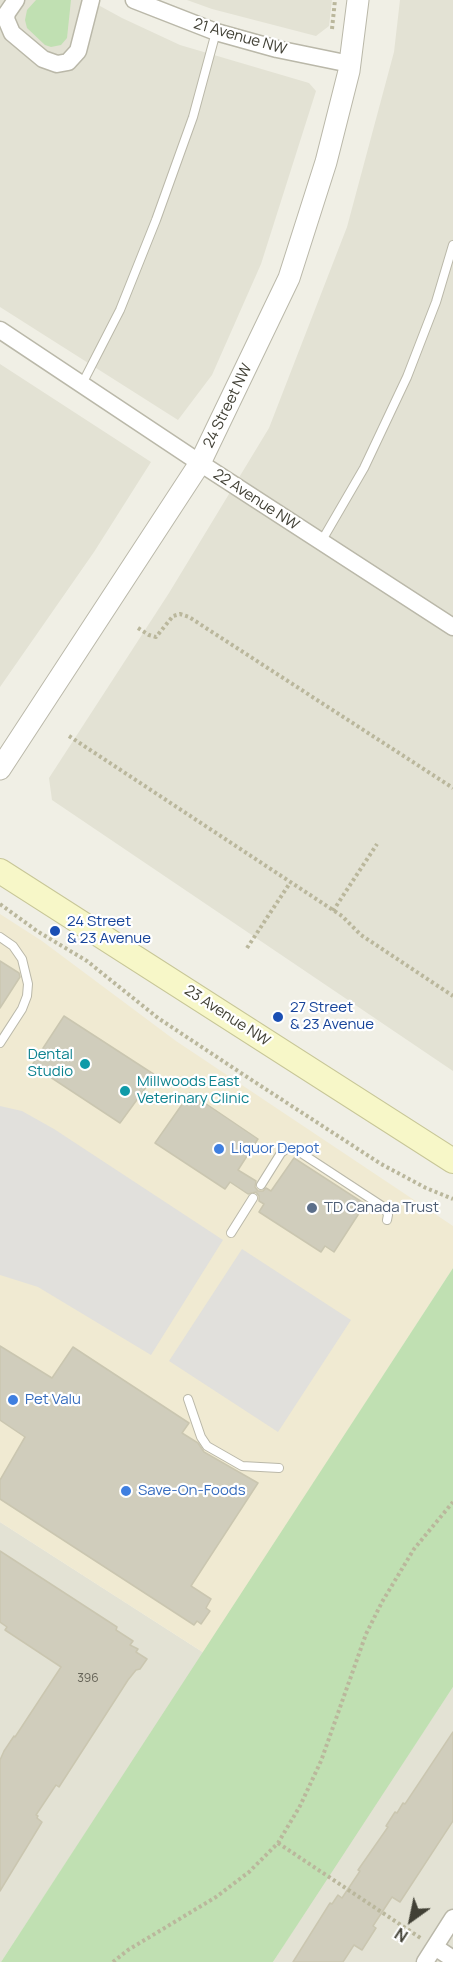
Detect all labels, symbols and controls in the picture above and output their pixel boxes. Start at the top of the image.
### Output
street label: 21 Avenue NW [191,15,289,59]
street label: 24 Street NW [200,361,256,451]
street label: 22 Avenue NW [210,466,302,534]
place label: 24 Street & 23 Avenue [67,913,151,948]
marker: 24 Street & 23 Avenue [48,924,62,938]
street label: 23 Avenue NW [181,982,273,1050]
place label: 27 Street & 23 Avenue [290,999,374,1034]
marker: 27 Street & 23 Avenue [271,1010,285,1024]
place label: Dental Studio [28,1046,73,1081]
marker: Dental Studio [78,1057,92,1071]
place label: Millwoods East Veterinary Clinic [137,1073,249,1108]
marker: Millwoods East Veterinary Clinic [118,1084,132,1098]
place label: Liquor Depot [231,1140,320,1158]
marker: Liquor Depot [212,1142,226,1156]
place label: TD Canada Trust [324,1199,439,1217]
marker: TD Canada Trust [305,1201,319,1215]
place label: Pet Valu [25,1391,81,1409]
marker: Pet Valu [6,1393,20,1407]
place label: Save-On-Foods [138,1482,246,1500]
marker: Save-On-Foods [119,1484,133,1498]
house number: 396 [77,1672,99,1686]
north arrow [381,1890,441,1950]
text: N [390,1923,412,1947]

